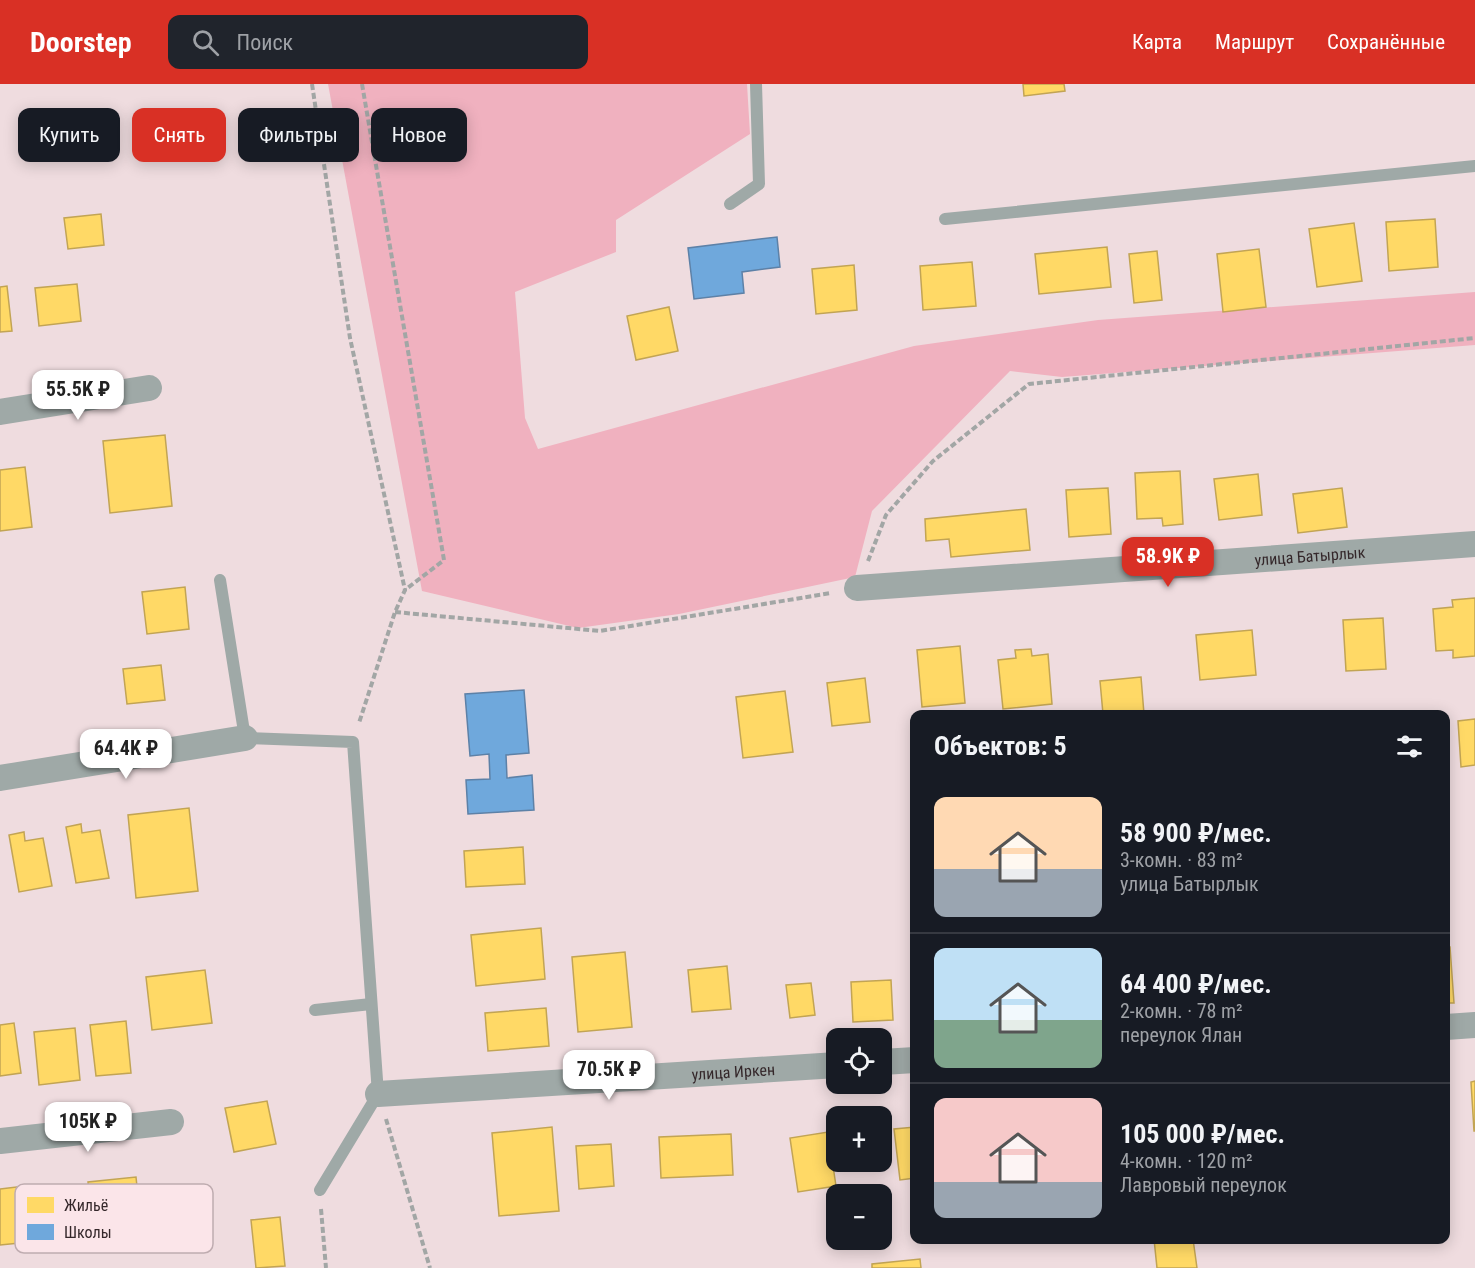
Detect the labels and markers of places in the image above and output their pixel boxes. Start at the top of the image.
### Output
pin: 55.5K ₽ [23,370,133,421]
pin: 58.9K ₽ [1113,537,1223,588]
pin: 64.4K ₽ [71,729,181,780]
pin: 70.5K ₽ [554,1050,664,1101]
pin: 105K ₽ [39,1102,137,1153]

